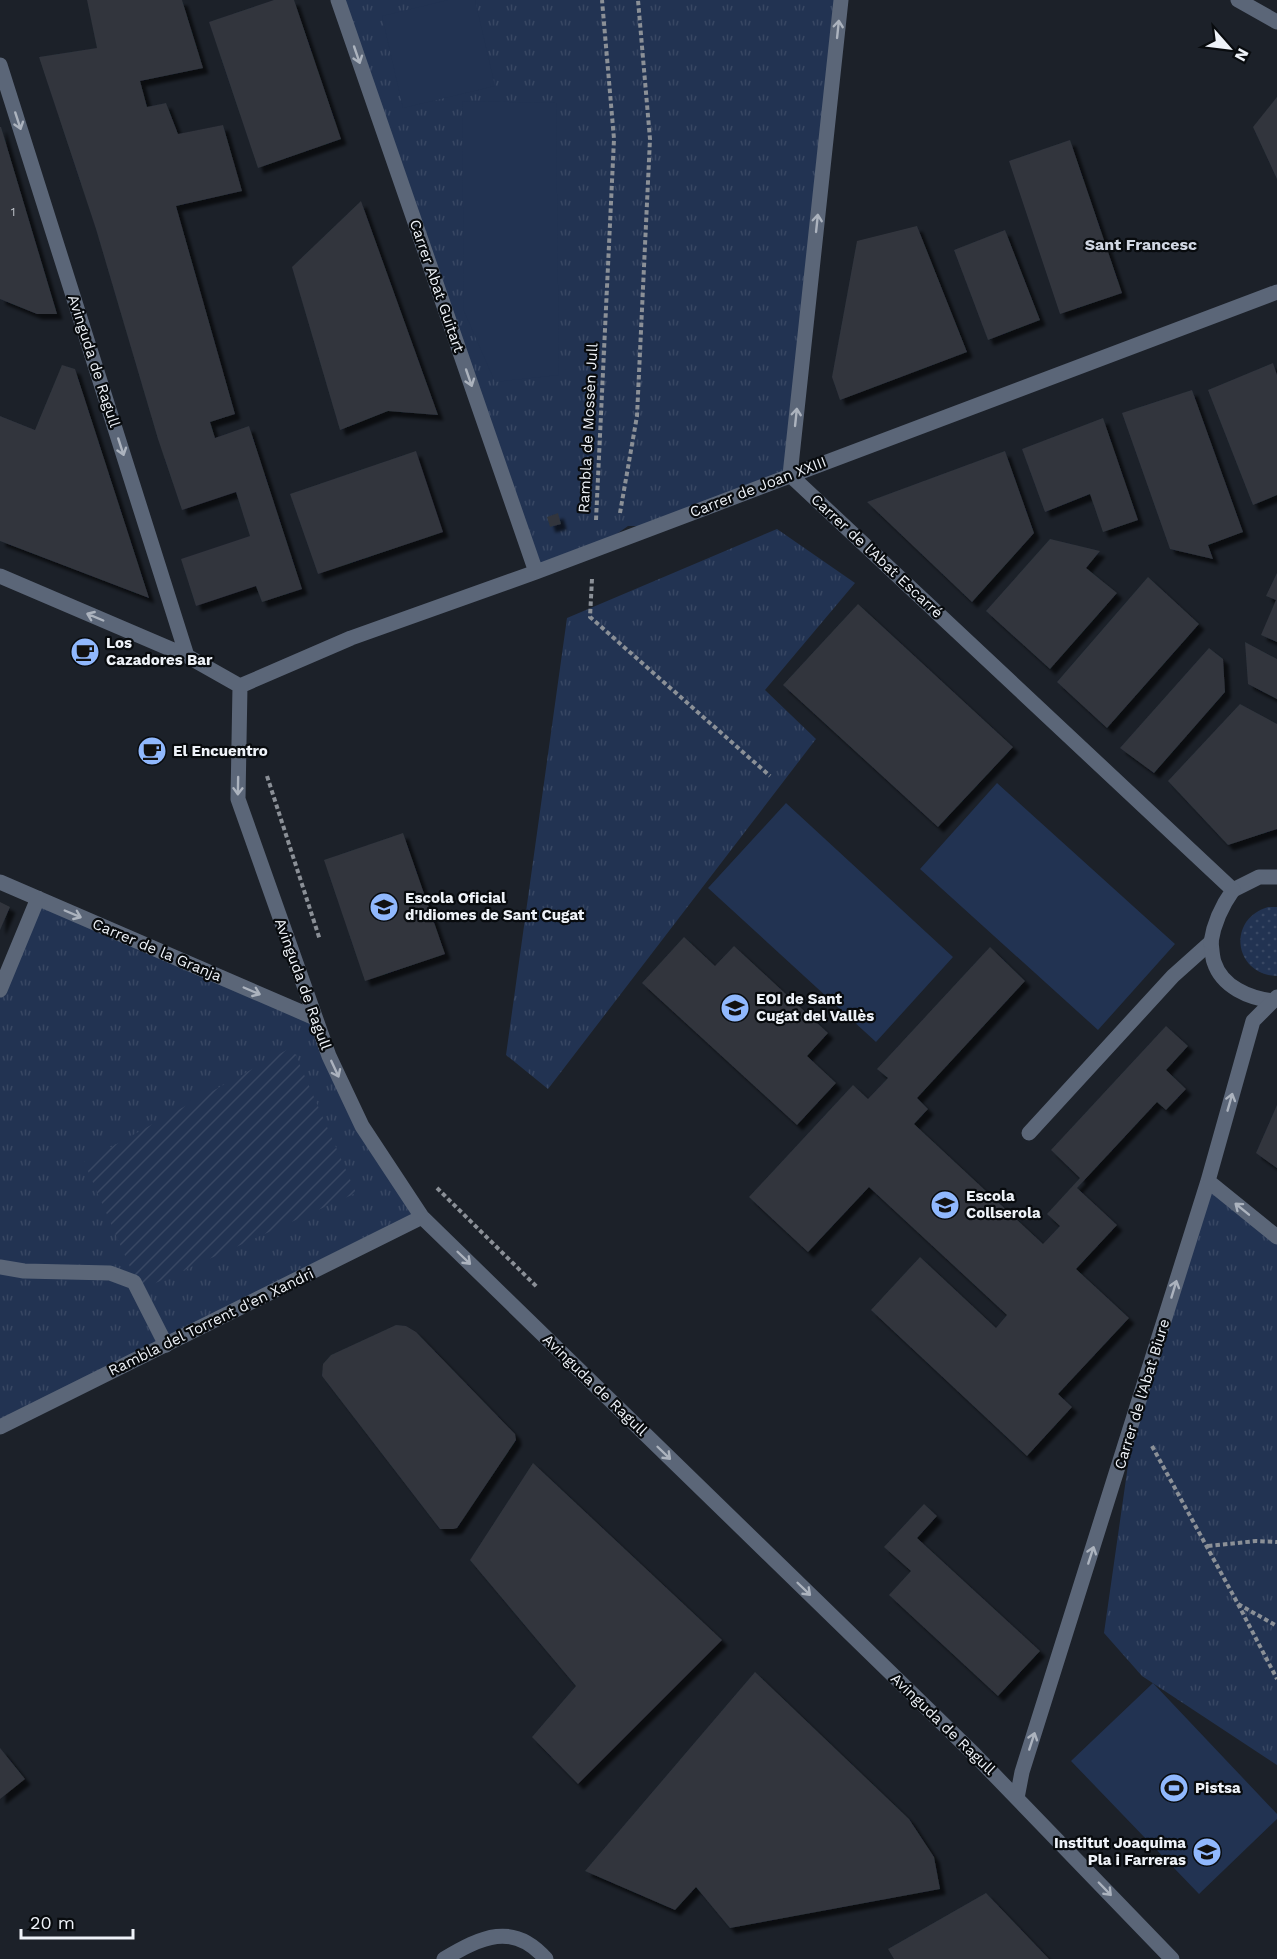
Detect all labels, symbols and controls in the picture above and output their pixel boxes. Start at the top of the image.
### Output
north arrow [1199,18,1259,78]
one-way arrow [832,19,843,39]
one-way arrow [352,45,363,64]
text: N [1231,45,1253,65]
one-way arrow [13,111,24,130]
house number: 1 [11,205,15,219]
one-way arrow [812,213,823,233]
street label: Carrer Abat Guitart [406,217,468,356]
district label: Sant Francesc [1085,235,1197,254]
street label: Avinguda de Ragull [64,292,124,430]
street label: Rambla de Mossèn Jull [575,342,601,513]
one-way arrow [464,368,475,387]
one-way arrow [791,407,802,427]
one-way arrow [116,437,127,456]
street label: Carrer de Joan XXIII [687,453,829,521]
street label: Carrer de l'Abat Escarré [807,490,947,622]
one-way arrow [86,611,104,622]
place label: Los Cazadores Bar [106,634,213,669]
cafe icon: Los Cazadores Bar [69,636,101,668]
cafe icon: El Encuentro [136,735,168,767]
place label: El Encuentro [173,742,268,760]
one-way arrow [232,776,244,796]
place label: Escola Oficial d'Idiomes de Sant Cugat [405,889,585,924]
school or university icon: Escola Oficial d'Idiomes de Sant Cugat [368,891,400,923]
one-way arrow [64,909,82,920]
street label: Carrer de la Granja [90,915,225,986]
street label: Avinguda de Ragull [271,916,335,1053]
one-way arrow [243,985,261,997]
place label: EOI de Sant Cugat del Vallès [756,990,874,1025]
school or university icon: EOI de Sant Cugat del Vallès [719,992,751,1024]
one-way arrow [329,1060,341,1078]
one-way arrow [1225,1093,1236,1112]
place label: Escola Collserola [966,1187,1041,1222]
school or university icon: Escola Collserola [929,1189,961,1221]
one-way arrow [1235,1203,1251,1216]
one-way arrow [456,1251,471,1265]
street label: Rambla del Torrent d'en Xandri [105,1264,317,1380]
one-way arrow [1169,1280,1180,1299]
street label: Carrer de l'Abat Biure [1111,1317,1173,1471]
street label: Avinguda de Ragull [539,1330,651,1440]
one-way arrow [656,1445,671,1460]
one-way arrow [1086,1546,1097,1565]
one-way arrow [796,1581,811,1596]
street label: Avinguda de Ragull [887,1669,999,1779]
one-way arrow [1027,1732,1038,1751]
sports icon: Pistsa [1158,1772,1190,1804]
place label: Pistsa [1195,1779,1241,1797]
place label: Institut Joaquima Pla i Farreras [1054,1834,1186,1869]
school or university icon: Institut Joaquima Pla i Farreras [1191,1836,1223,1868]
one-way arrow [1098,1882,1112,1897]
scale bar [21,1902,134,1940]
text: 20 m [30,1912,75,1933]

